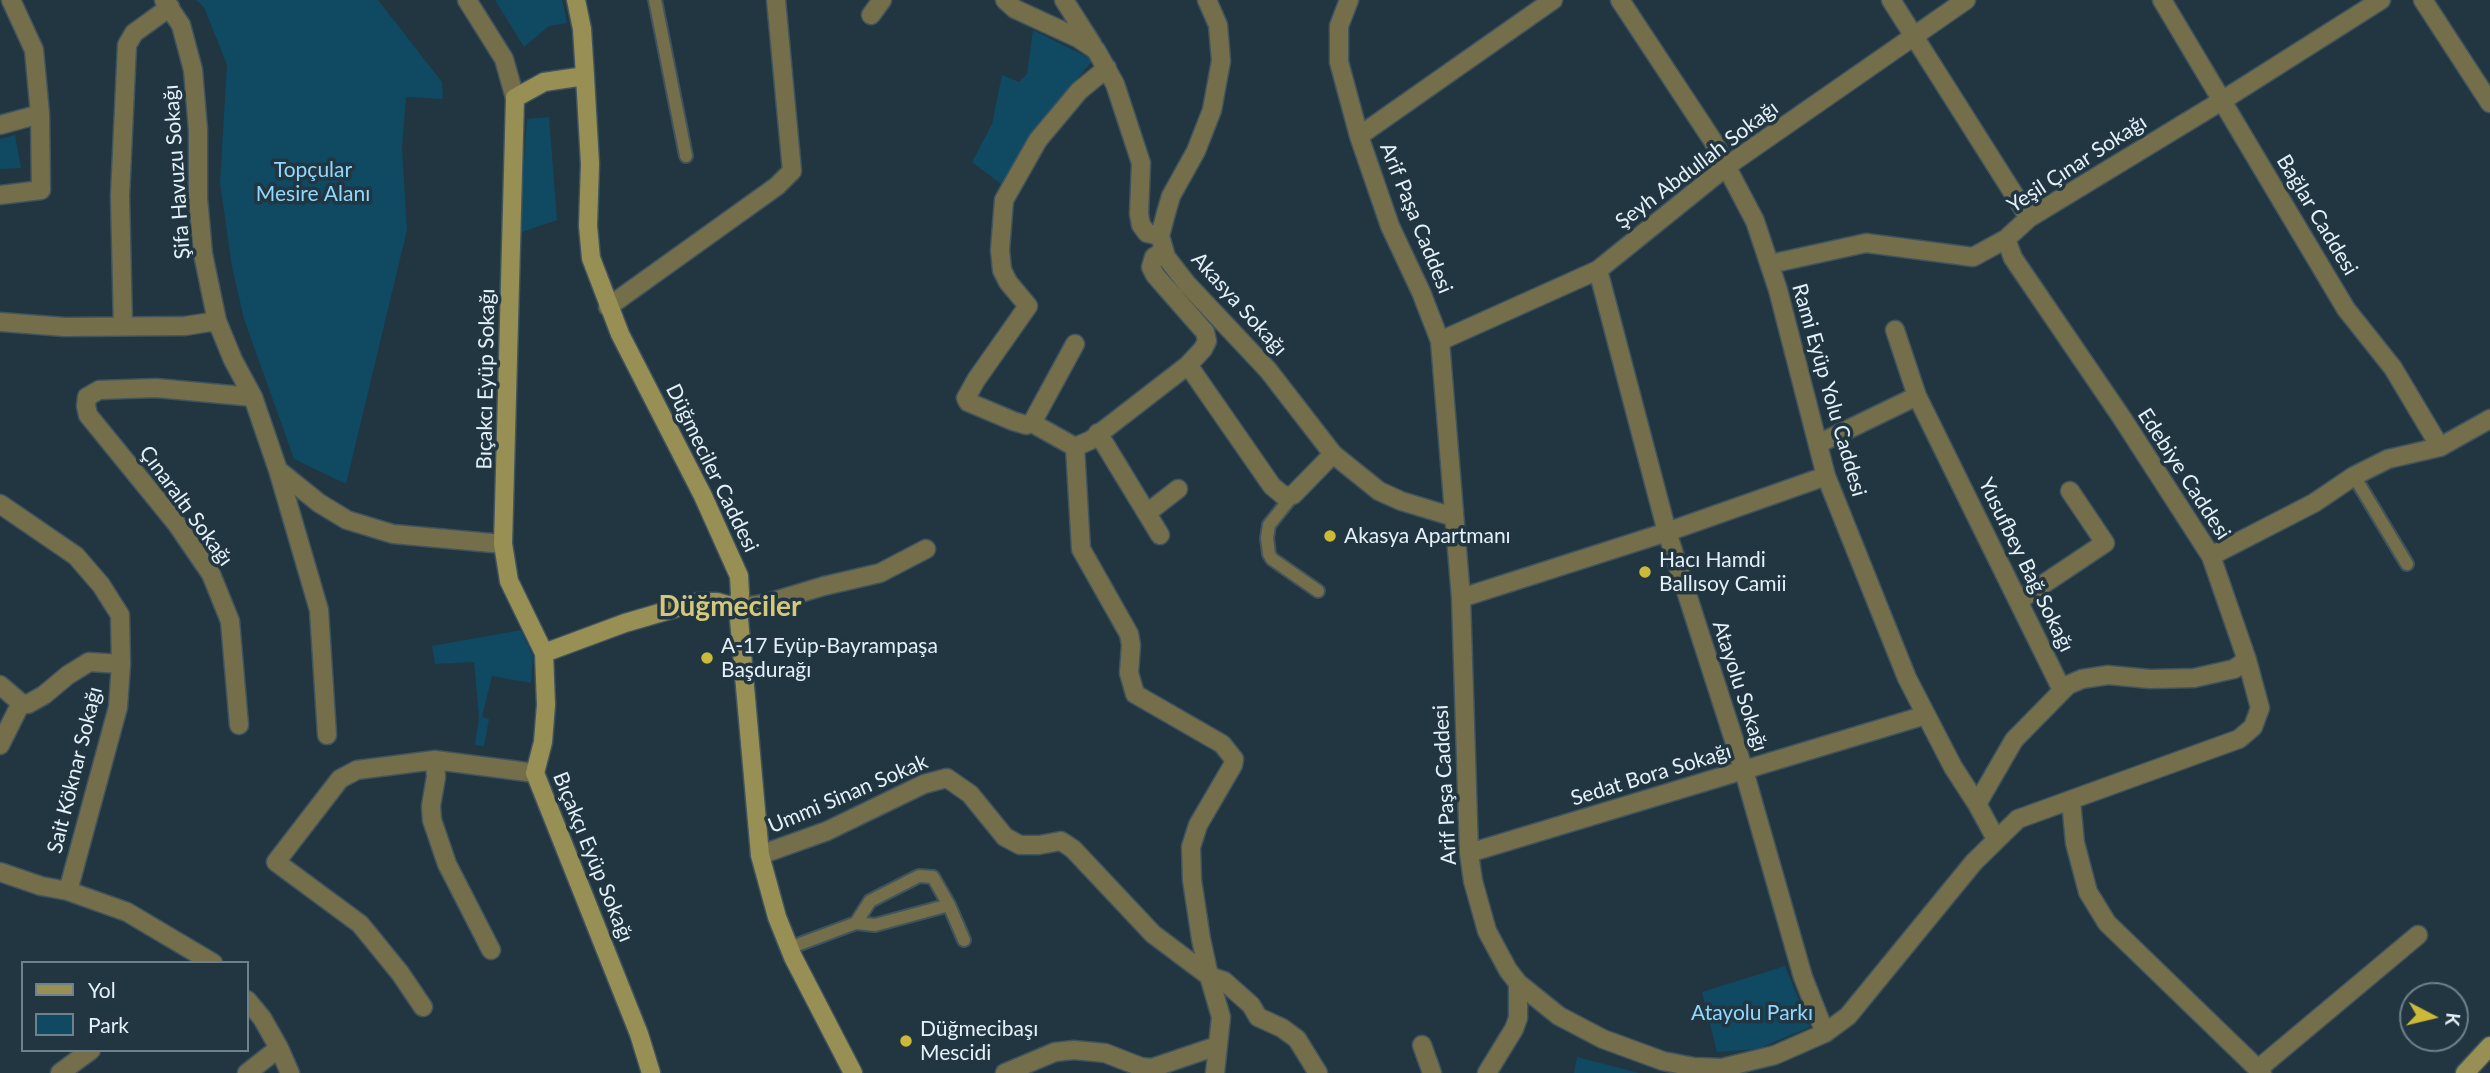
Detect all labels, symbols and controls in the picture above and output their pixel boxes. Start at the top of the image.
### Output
street label: Şifa Havuzu Sokağı [158,84,196,260]
street label: Şeyh Abdullah Sokağı [1611,96,1783,234]
street label: Yeşil Çınar Sokağı [2003,110,2151,218]
street label: Arif Paşa Caddesi [1374,139,1458,297]
street label: Bağlar Caddesi [2271,150,2363,280]
park label: Topçular Mesire Alanı [256,157,370,207]
street label: Akasya Sokağı [1186,247,1292,361]
street label: Rami Eyüp Yolu Caddesi [1787,281,1871,499]
street label: Bıçakcı Eyüp Sokağı [472,288,500,470]
street label: Düğmeciler Caddesi [660,380,764,556]
street label: Edebiye Caddesi [2132,404,2236,544]
street label: Çınaraltı Sokağı [134,441,238,571]
street label: Yusufbey Bağ Sokağı [1973,474,2079,656]
place label: Akasya Apartmanı [1344,523,1511,549]
marker: Akasya Apartmanı [1322,528,1338,544]
place label: Hacı Hamdi Ballısoy Camii [1659,547,1786,597]
marker: Hacı Hamdi Ballısoy Camii [1637,564,1653,580]
district label: Düğmeciler [658,590,802,624]
street label: Atayolu Sokağı [1707,617,1773,755]
place label: A-17 Eyüp-Bayrampaşa Başdurağı [721,633,938,683]
marker: A-17 Eyüp-Bayrampaşa Başdurağı [699,650,715,666]
street label: Sait Köknar Sokağı [42,684,108,856]
street label: Arif Paşa Caddesi [1428,704,1462,866]
street label: Sedat Bora Sokağı [1568,739,1734,811]
street label: Ummi Sinan Sokak [765,749,931,839]
street label: Bıçakçı Eyüp Sokağı [547,768,639,946]
legend [21,961,248,1052]
text: Yol [88,977,116,1002]
north arrow [2399,982,2469,1052]
park label: Atayolu Parkı [1691,1000,1813,1026]
text: Park [88,1012,129,1037]
text: K [2441,1012,2466,1027]
place label: Düğmecibaşı Mescidi [920,1016,1038,1066]
marker: Düğmecibaşı Mescidi [898,1033,914,1049]

